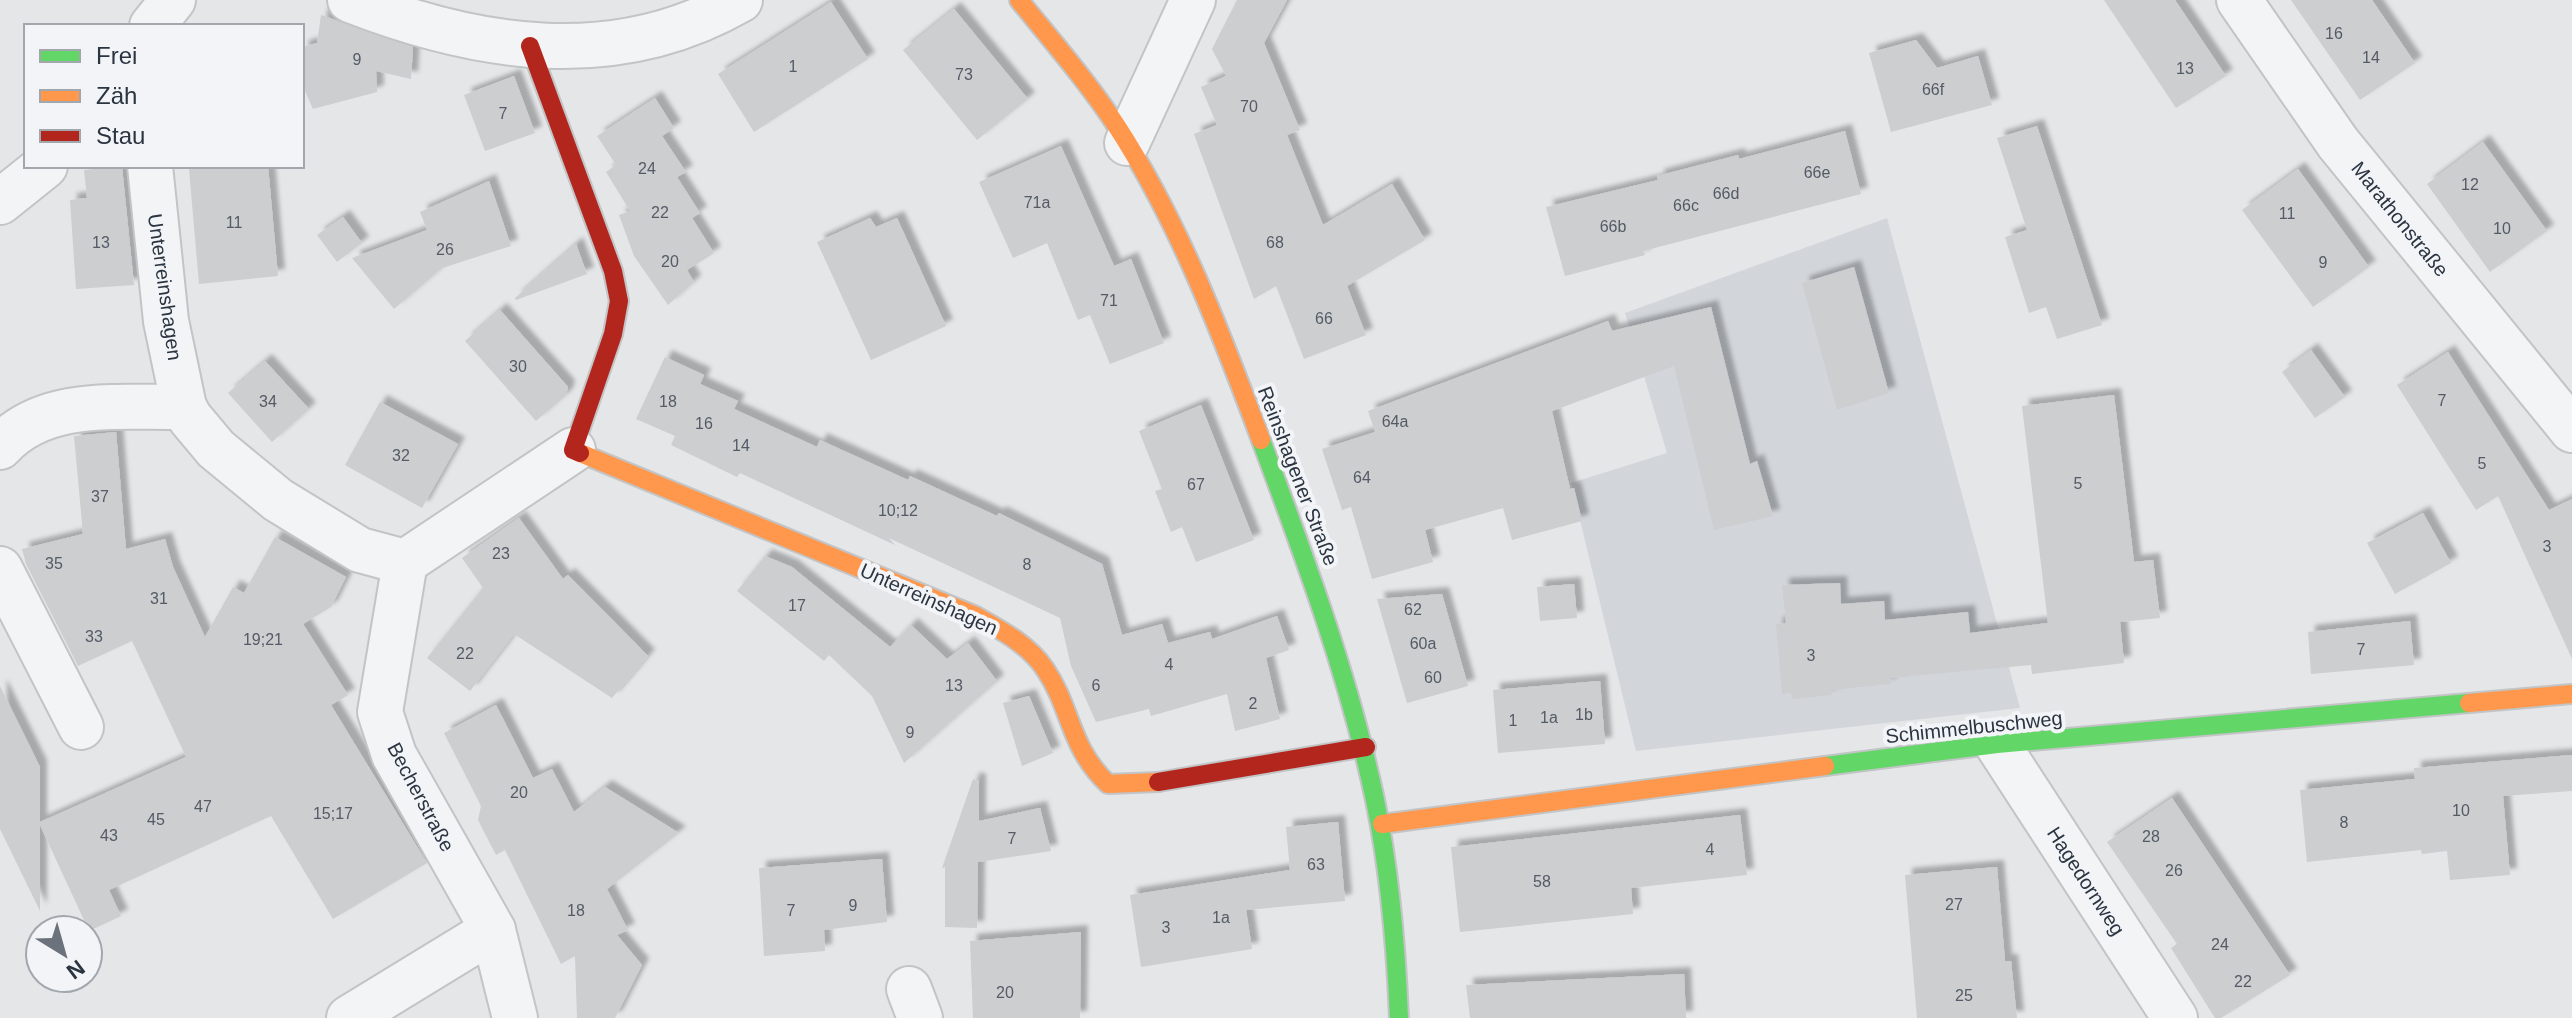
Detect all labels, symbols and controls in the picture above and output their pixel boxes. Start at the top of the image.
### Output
legend [24,24,304,168]
house number: 16 [2325,25,2343,42]
text: Frei [96,42,137,69]
house number: 14 [2362,49,2380,66]
house number: 9 [353,51,362,68]
house number: 1 [789,58,798,75]
house number: 13 [2176,60,2194,77]
house number: 73 [955,66,973,83]
house number: 66f [1922,81,1945,98]
text: Zäh [96,82,137,109]
house number: 70 [1240,98,1258,115]
house number: 7 [499,105,508,122]
text: Stau [96,122,145,149]
street label: Marathonstraße [2347,157,2453,281]
house number: 24 [638,160,656,177]
house number: 66e [1804,164,1830,181]
house number: 12 [2461,176,2479,193]
house number: 66d [1713,185,1739,202]
house number: 71a [1024,194,1050,211]
house number: 66c [1673,197,1699,214]
house number: 22 [651,204,669,221]
house number: 11 [2279,205,2295,222]
street label: Unterreinshagen [144,212,186,362]
house number: 11 [226,214,242,231]
house number: 66b [1600,218,1626,235]
house number: 10 [2493,220,2511,237]
house number: 13 [92,234,110,251]
house number: 68 [1266,234,1284,251]
house number: 26 [436,241,454,258]
house number: 20 [661,253,679,270]
house number: 9 [2319,254,2328,271]
house number: 71 [1100,292,1118,309]
house number: 66 [1315,310,1333,327]
house number: 30 [509,358,527,375]
street label: Reinshagener Straße [1254,383,1342,569]
house number: 7 [2438,392,2447,409]
house number: 34 [259,393,277,410]
house number: 18 [659,393,677,410]
house number: 64a [1382,413,1408,430]
house number: 16 [695,415,713,432]
house number: 14 [732,437,750,454]
house number: 32 [392,447,410,464]
house number: 5 [2478,455,2487,472]
house number: 64 [1353,469,1371,486]
house number: 5 [2074,475,2083,492]
house number: 67 [1187,476,1205,493]
house number: 37 [91,488,109,505]
house number: 10;12 [878,502,918,519]
house number: 3 [2543,538,2552,555]
house number: 23 [492,545,510,562]
house number: 35 [45,555,63,572]
house number: 8 [1023,556,1032,573]
street label: Unterreinshagen [857,559,1001,639]
house number: 31 [150,590,168,607]
house number: 17 [788,597,806,614]
house number: 62 [1404,601,1422,618]
house number: 33 [85,628,103,645]
house number: 19;21 [243,631,283,648]
house number: 60a [1410,635,1436,652]
house number: 7 [2357,641,2366,658]
house number: 22 [456,645,474,662]
house number: 3 [1807,647,1816,664]
house number: 4 [1165,656,1174,673]
house number: 60 [1424,669,1442,686]
house number: 13 [945,677,963,694]
house number: 6 [1092,677,1101,694]
house number: 2 [1249,695,1258,712]
house number: 1b [1575,706,1593,723]
street label: Schimmelbuschweg [1884,707,2064,747]
house number: 1a [1540,709,1558,726]
house number: 1 [1509,712,1518,729]
house number: 9 [906,724,915,741]
street label: Becherstraße [383,739,459,855]
house number: 20 [510,784,528,801]
house number: 47 [194,798,212,815]
house number: 10 [2452,802,2470,819]
house number: 15;17 [313,805,353,822]
house number: 45 [147,811,165,828]
house number: 8 [2340,814,2349,831]
street label: Hagedornweg [2043,823,2129,939]
house number: 43 [100,827,118,844]
house number: 28 [2142,828,2160,845]
house number: 7 [1008,830,1017,847]
house number: 4 [1706,841,1715,858]
house number: 63 [1307,856,1325,873]
house number: 26 [2165,862,2183,879]
house number: 58 [1533,873,1551,890]
house number: 27 [1945,896,1963,913]
house number: 9 [849,897,858,914]
house number: 18 [567,902,585,919]
house number: 7 [787,902,796,919]
house number: 1a [1212,909,1230,926]
north arrow [24,914,104,994]
house number: 3 [1162,919,1171,936]
house number: 24 [2211,936,2229,953]
text: N [62,955,90,984]
house number: 22 [2234,973,2252,990]
house number: 20 [996,984,1014,1001]
house number: 25 [1955,987,1973,1004]

